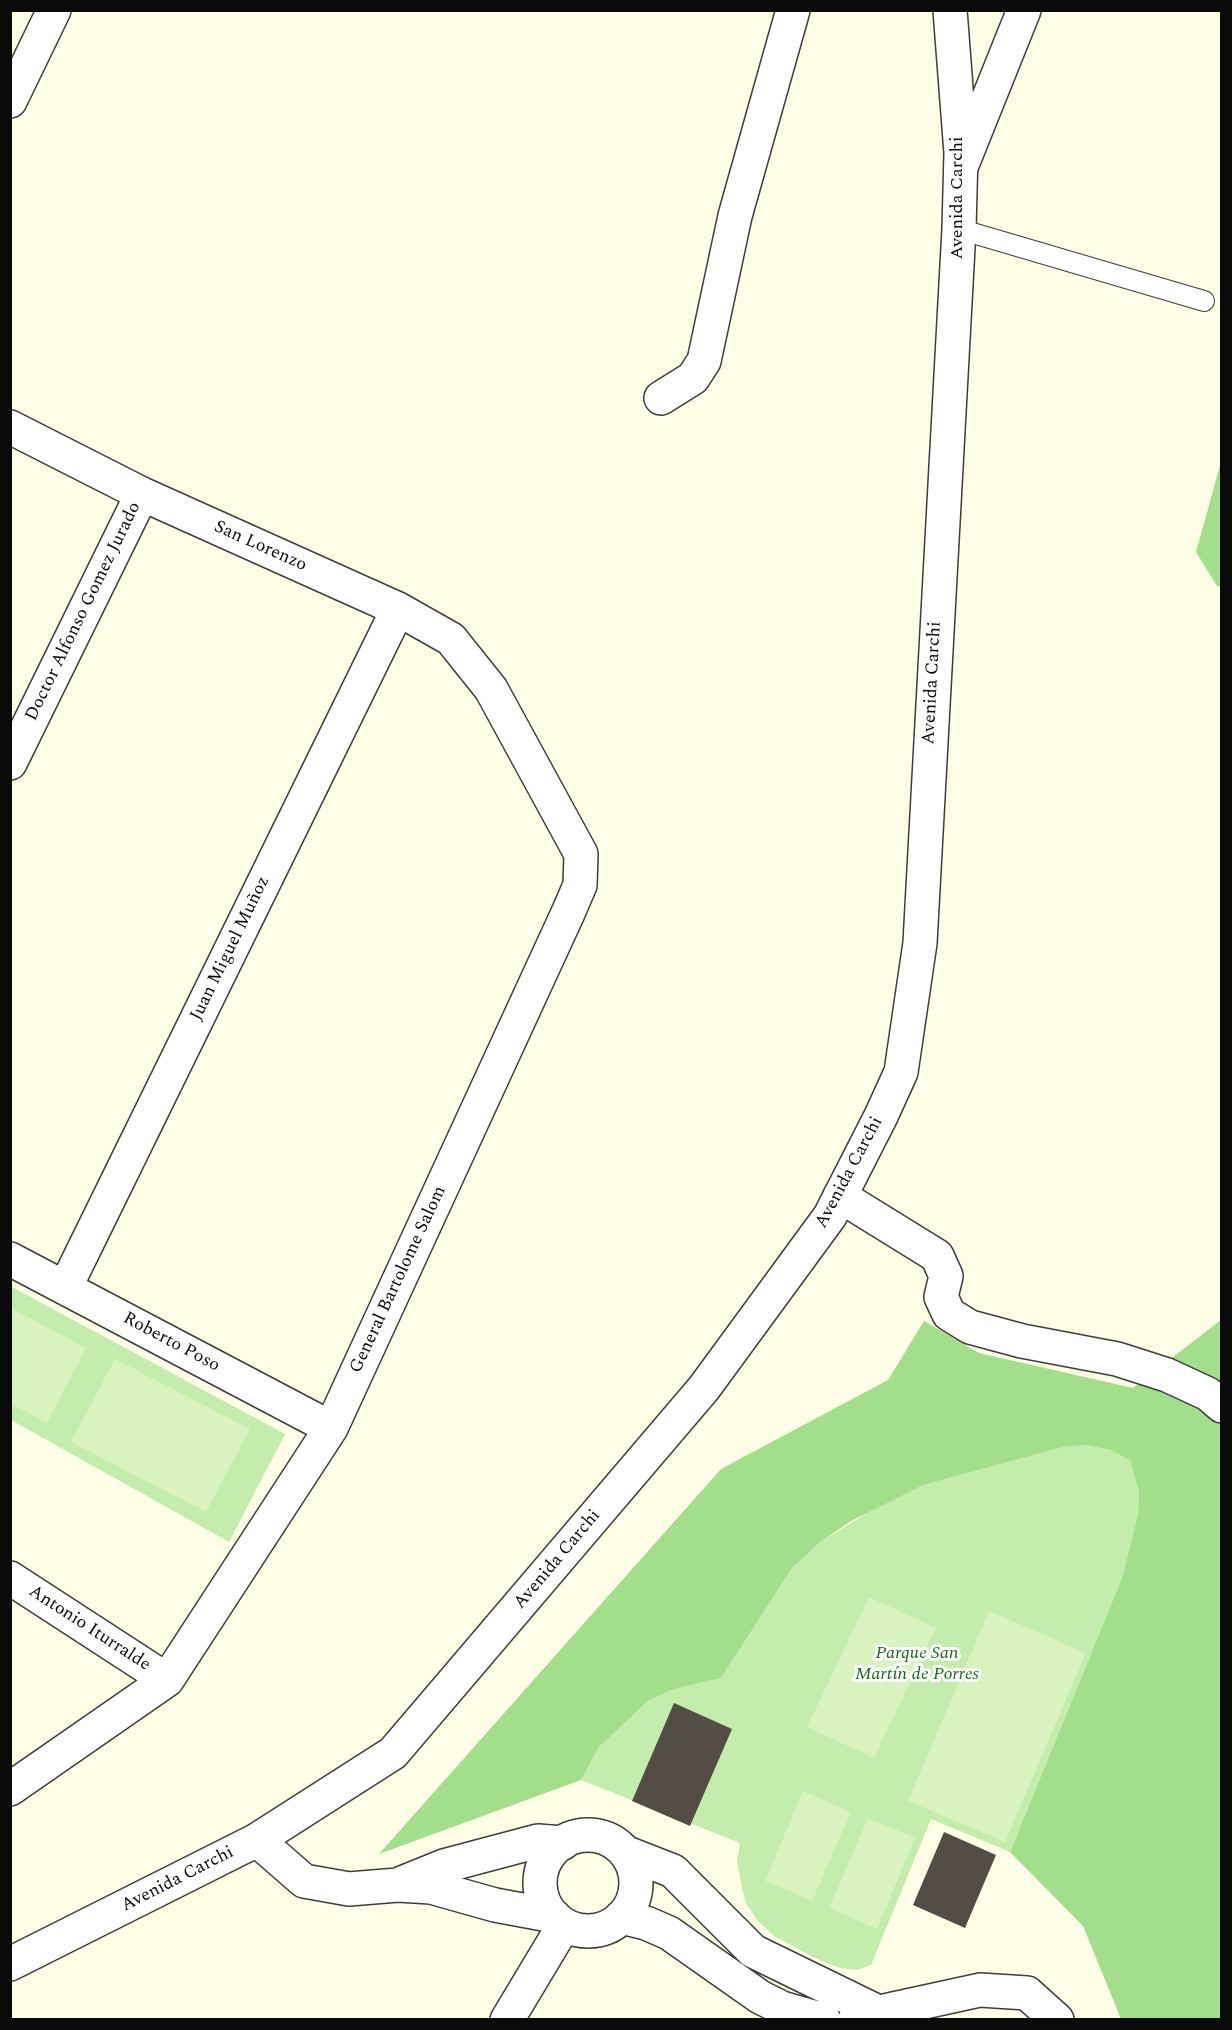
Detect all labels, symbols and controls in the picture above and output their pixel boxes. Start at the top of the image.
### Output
street label: Avenida Carchi [947,136,969,260]
street label: Doctor Alfonso Gomez Jurado [22,499,146,725]
street label: San Lorenzo [210,517,310,577]
street label: Avenida Carchi [919,621,947,745]
street label: Juan Miguel Muñoz [187,873,275,1025]
street label: Avenida Carchi [812,1114,888,1232]
street label: General Bartolome Salom [346,1183,452,1377]
street label: Roberto Poso [119,1308,223,1378]
street label: Avenida Carchi [510,1506,606,1614]
street label: Antonio Iturralde [24,1582,154,1676]
park label: Parque San Martín de Porres [855,1643,979,1686]
street label: Avenida Carchi [118,1842,238,1918]

